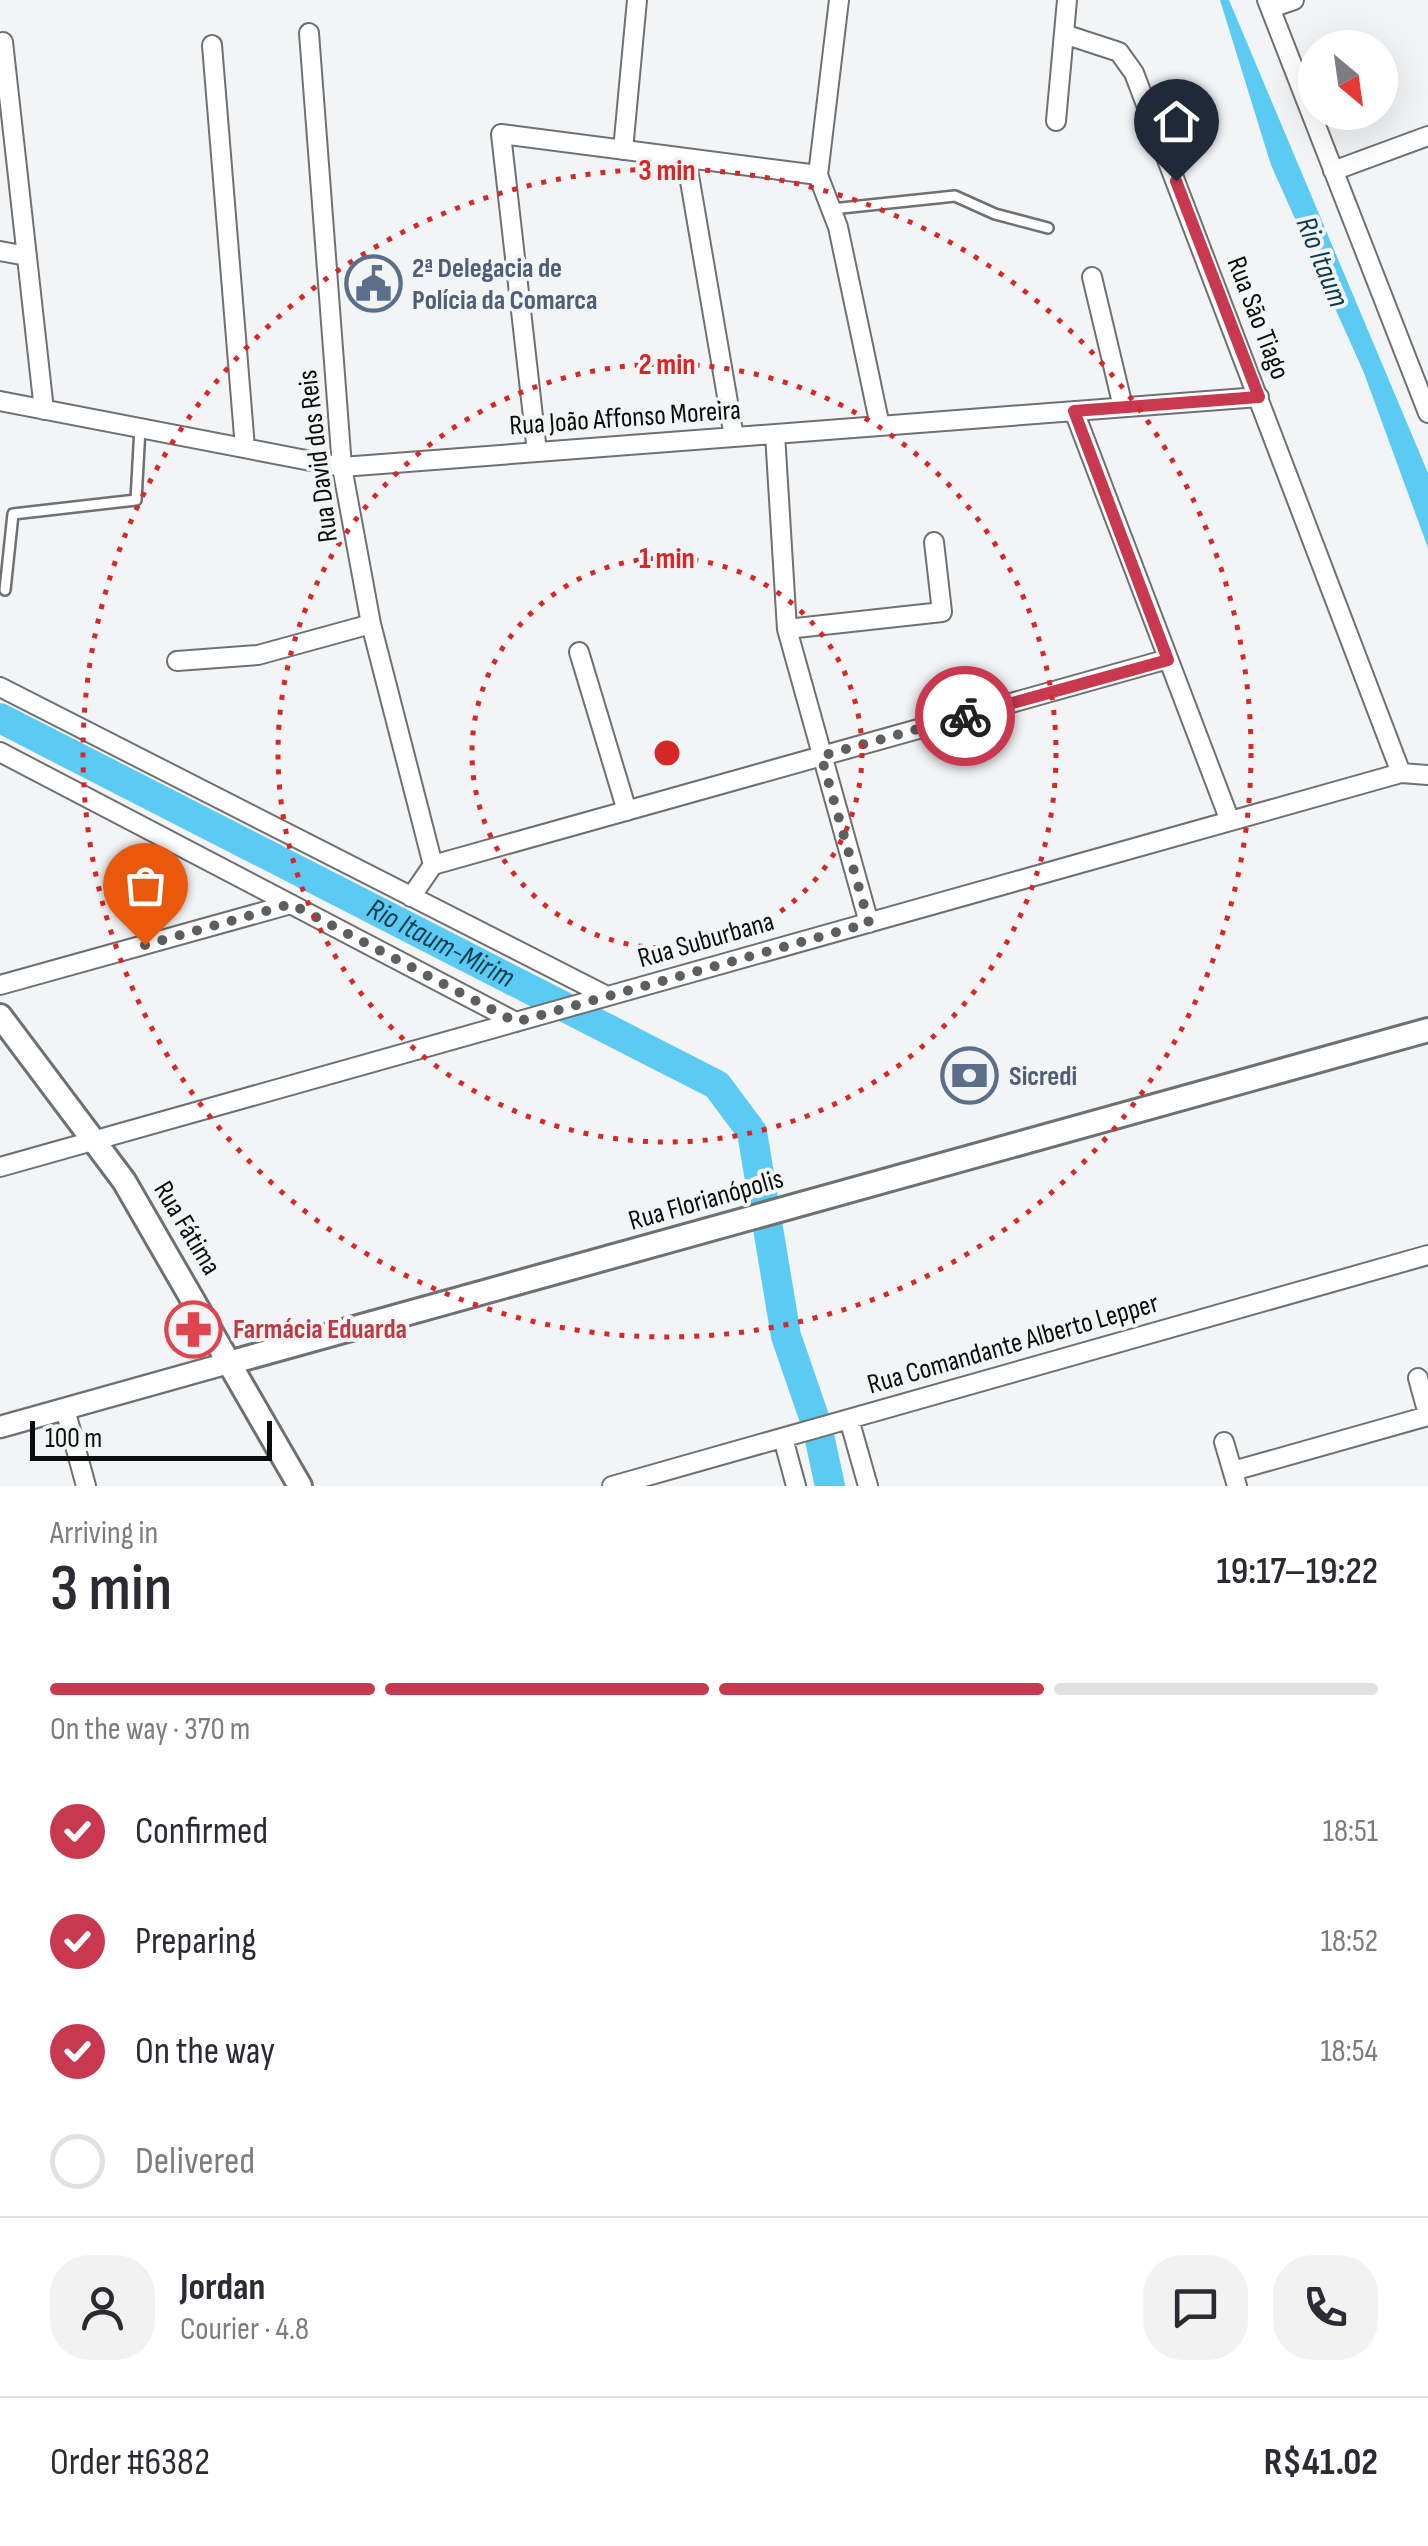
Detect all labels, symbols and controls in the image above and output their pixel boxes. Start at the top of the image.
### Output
north arrow [1298,30,1398,130]
map controls [1298,30,1398,130]
pin [1134,79,1219,182]
icon: home [1149,94,1204,149]
text: 3 min [638,153,696,189]
water label: Rio Itaum [1288,212,1356,312]
place label: 2ª Delegacia de Polícia da Comarca [412,252,597,317]
street label: Rua São Tiago [1220,252,1296,384]
public building icon: 2ª Delegacia de Polícia da Comarca [343,254,403,314]
text: 2 min [638,347,696,383]
street label: Rua David dos Reis [291,368,345,544]
street label: Rua João Affonso Moreira [508,393,742,443]
text: 1 min [639,541,695,577]
courier [915,666,1015,766]
icon: bike [938,689,993,744]
centre of rings [649,735,685,771]
pin [103,843,188,946]
icon: bag [118,858,173,913]
water label: Rio Itaum-Mirim [361,891,520,996]
street label: Rua Suburbana [634,905,778,975]
bank icon: Sicredi [940,1046,1000,1106]
place label: Sicredi [1009,1060,1077,1093]
street label: Rua Florianópolis [625,1162,787,1238]
street label: Rua Fátima [146,1175,228,1281]
street label: Rua Comandante Alberto Lepper [864,1287,1162,1401]
pharmacy icon: Farmácia Eduarda [164,1299,224,1359]
place label: Farmácia Eduarda [233,1313,407,1346]
scale bar [30,1416,272,1460]
text: 100 m [45,1422,102,1455]
text: Arriving in [50,1514,158,1553]
text: 19:17–19:22 [1216,1549,1378,1594]
text: 3 min [50,1551,172,1629]
text: On the way · 370 m [50,1710,250,1749]
icon: check [50,1804,105,1859]
text: Confirmed [135,1809,268,1854]
text: 18:51 [1323,1812,1378,1851]
icon: check [50,1914,105,1969]
text: Preparing [135,1919,256,1964]
text: 18:52 [1321,1922,1378,1961]
icon: check [50,2024,105,2079]
text: On the way [135,2029,275,2074]
text: 18:54 [1320,2032,1378,2071]
text: Delivered [135,2139,255,2184]
button: person [50,2255,155,2360]
button: chat [1143,2255,1248,2360]
button: phone [1273,2255,1378,2360]
text: Jordan [180,2265,265,2310]
text: Courier · 4.8 [180,2310,309,2349]
text: Order #6382 [50,2440,210,2485]
text: R$41.02 [1264,2440,1378,2485]

